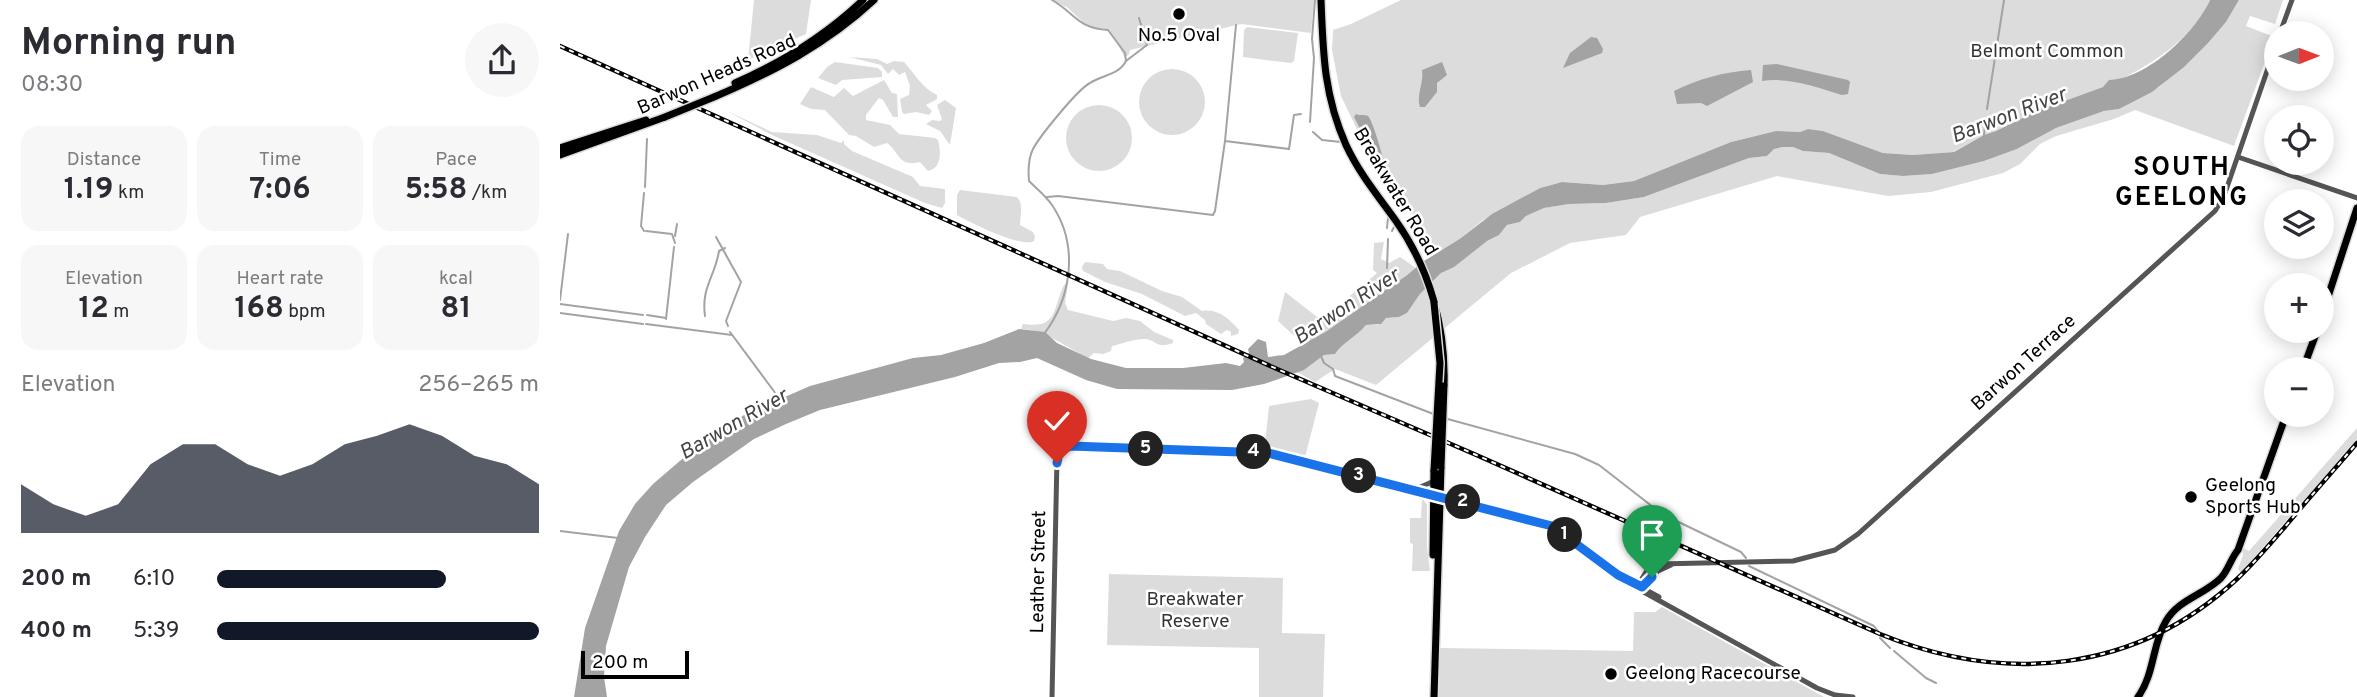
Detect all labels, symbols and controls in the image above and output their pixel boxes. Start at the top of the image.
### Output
marker: No.5 Oval [1171,6,1187,22]
text: Morning run [21,20,237,69]
north arrow [2264,21,2334,91]
map controls [2264,21,2334,427]
button: share [465,23,539,97]
place label: No.5 Oval [1138,24,1220,48]
street label: Barwon Heads Road [634,29,800,121]
park label: Belmont Common [1970,40,2124,64]
text: 08:30 [21,71,83,100]
water label: Barwon River [1948,81,2072,150]
button: locate [2264,105,2334,175]
street label: Breakwater Road [1347,123,1443,261]
text: Distance [67,148,141,172]
text: Time [259,148,301,172]
text: Pace [435,148,477,172]
district label: SOUTH GEELONG [2115,152,2249,215]
text: 1.19 [64,172,114,209]
text: 7:06 [249,172,311,209]
text: 5:58 [405,172,467,209]
text: km [114,181,144,205]
text: /km [467,181,507,205]
button: layers [2264,189,2334,259]
water label: Barwon River [1289,262,1407,351]
text: Elevation [65,267,143,291]
text: Heart rate [237,267,323,291]
text: kcal [439,267,473,291]
button: + [2264,273,2334,343]
text: 12 [79,291,109,328]
text: 168 [234,291,284,328]
text: 81 [441,291,471,328]
text: m [109,300,129,324]
text: bpm [284,300,326,324]
street label: Barwon Terrace [1967,310,2081,416]
button: − [2264,357,2334,427]
text: Elevation [21,371,116,400]
text: 256–265 m [418,371,539,400]
water label: Barwon River [675,382,795,467]
pin [1027,391,1087,463]
icon: check [1038,402,1076,440]
pin: 5 [1128,432,1164,466]
pin: 4 [1236,434,1272,470]
text: 5 [1140,436,1151,460]
text: 4 [1247,439,1260,463]
pin: 3 [1342,458,1376,494]
text: 3 [1353,463,1364,487]
place label: Geelong Sports Hub [2205,474,2301,520]
pin: 2 [1446,484,1480,520]
text: 2 [1457,489,1468,513]
marker: Geelong Sports Hub [2183,489,2199,505]
pin [1622,505,1682,577]
street label: Leather Street [1026,510,1052,634]
icon: arrive [1633,516,1671,554]
pin: 1 [1548,518,1583,552]
text: 1 [1561,522,1568,546]
text: 200 m [21,565,91,594]
text: 6:10 [133,565,175,594]
park label: Breakwater Reserve [1146,588,1244,634]
text: 400 m [21,617,92,646]
text: 5:39 [133,617,180,646]
scale bar [581,648,690,680]
text: 200 m [592,651,648,675]
place label: Geelong Racecourse [1625,662,1801,686]
marker: Geelong Racecourse [1603,666,1619,682]

